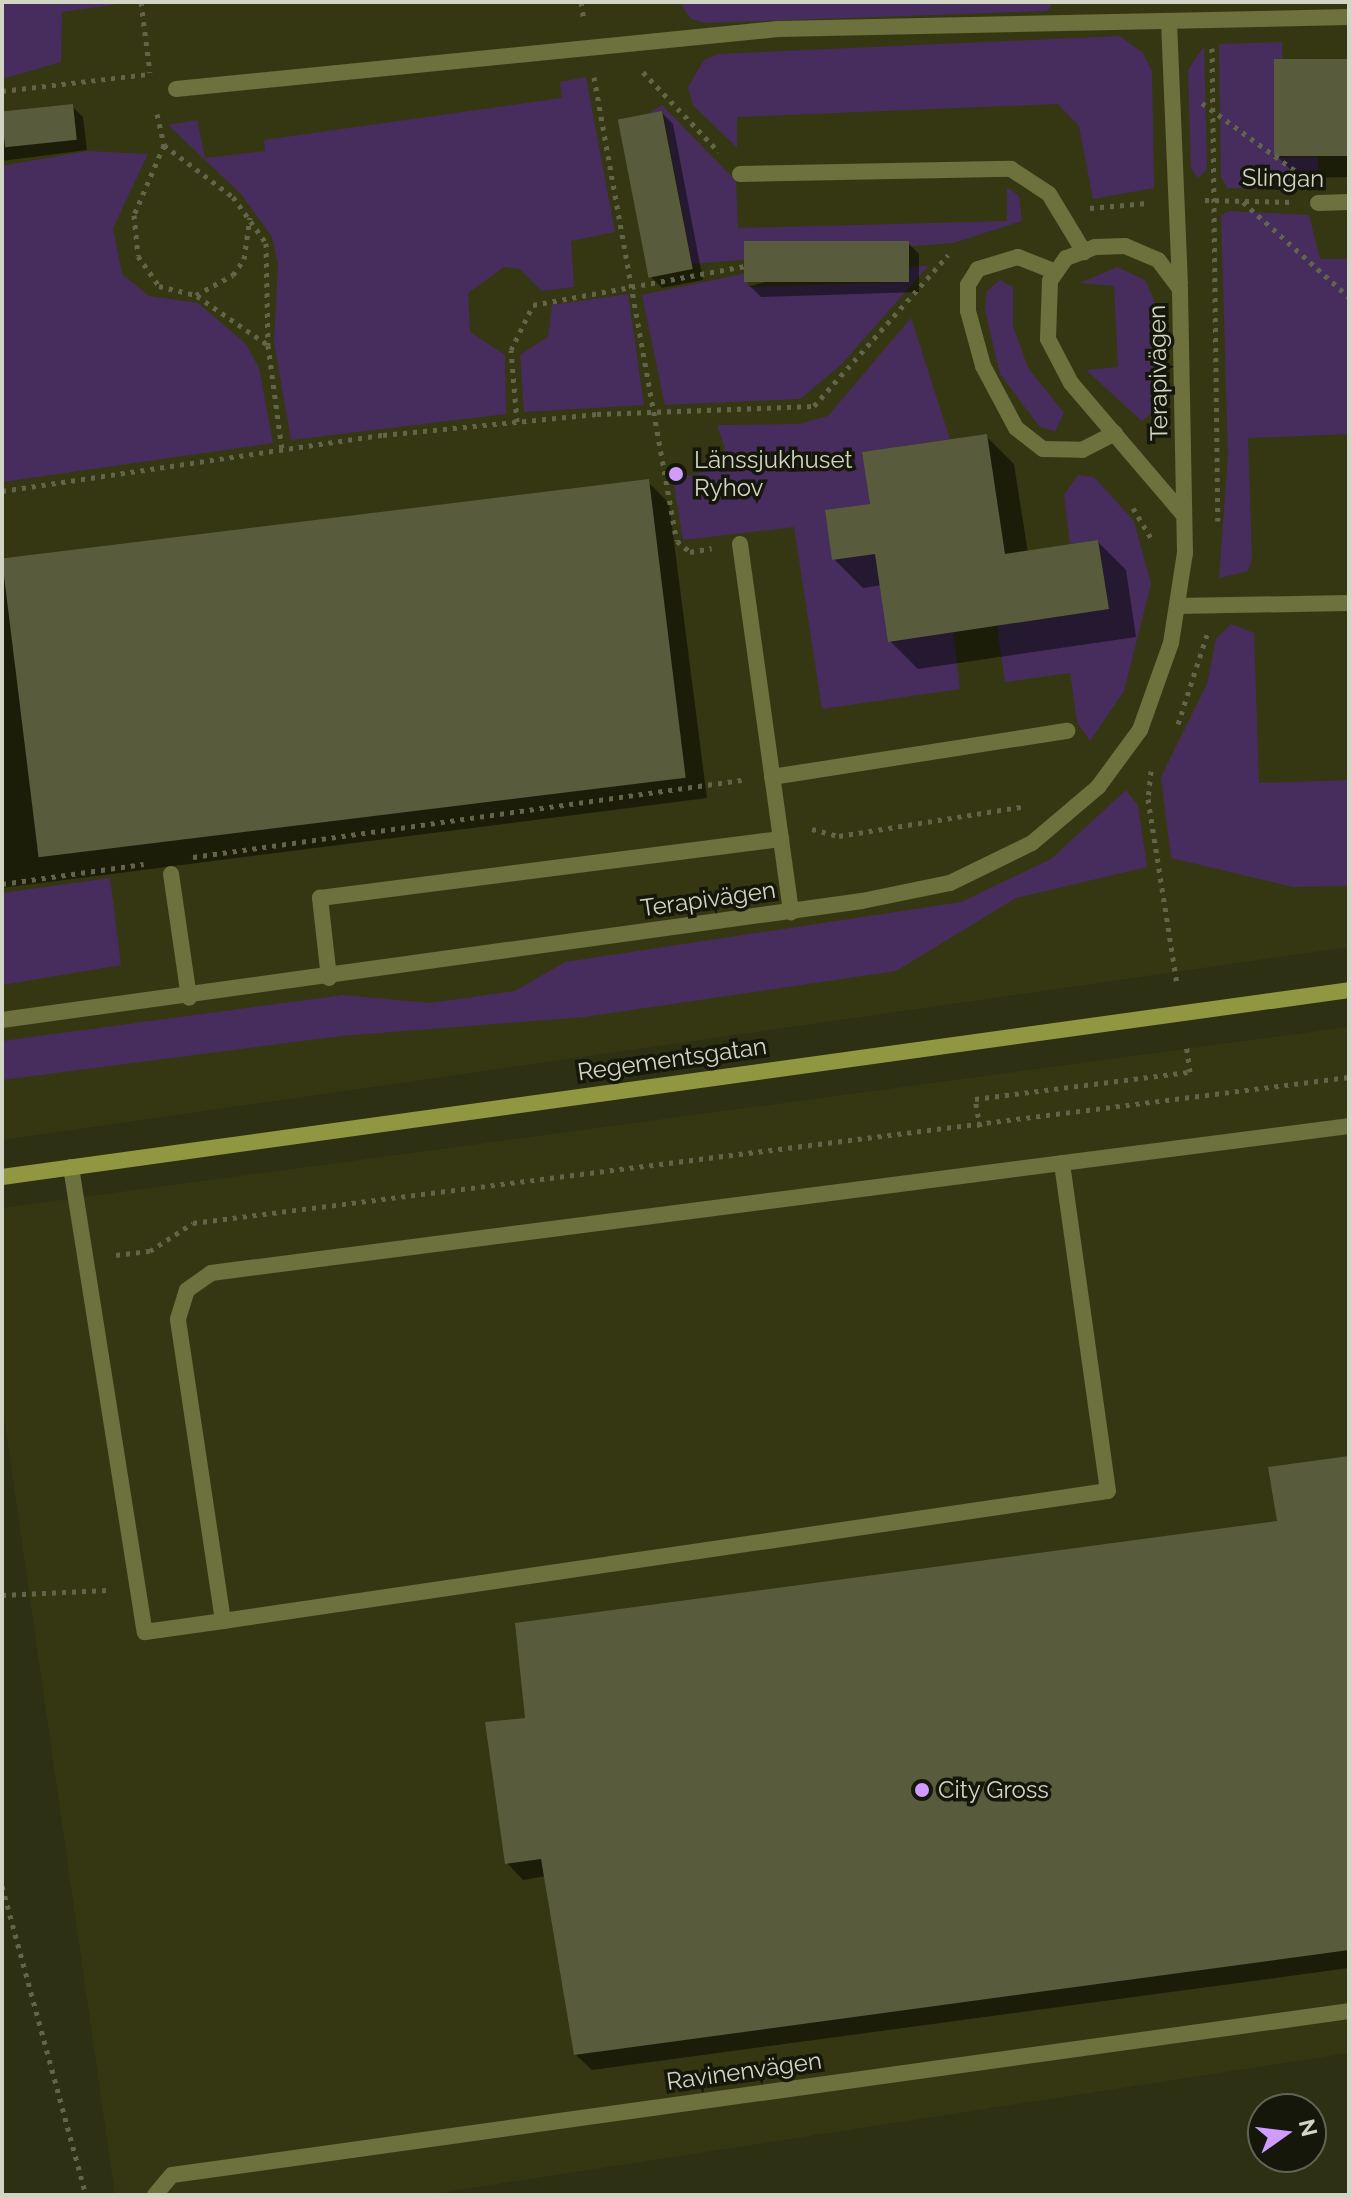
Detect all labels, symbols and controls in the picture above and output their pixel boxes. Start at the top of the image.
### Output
street label: Slingan [1242,163,1324,193]
street label: Terapivägen [1142,305,1174,441]
place label: Länssjukhuset Ryhov [694,446,852,502]
marker: Länssjukhuset Ryhov [665,463,687,485]
street label: Terapivägen [639,875,777,923]
street label: Regementsgatan [575,1031,769,1087]
place label: City Gross [938,1776,1050,1804]
marker: City Gross [913,1781,931,1799]
street label: Ravinenvägen [665,2046,823,2096]
north arrow [1247,2093,1327,2173]
text: N [1294,2116,1323,2139]

